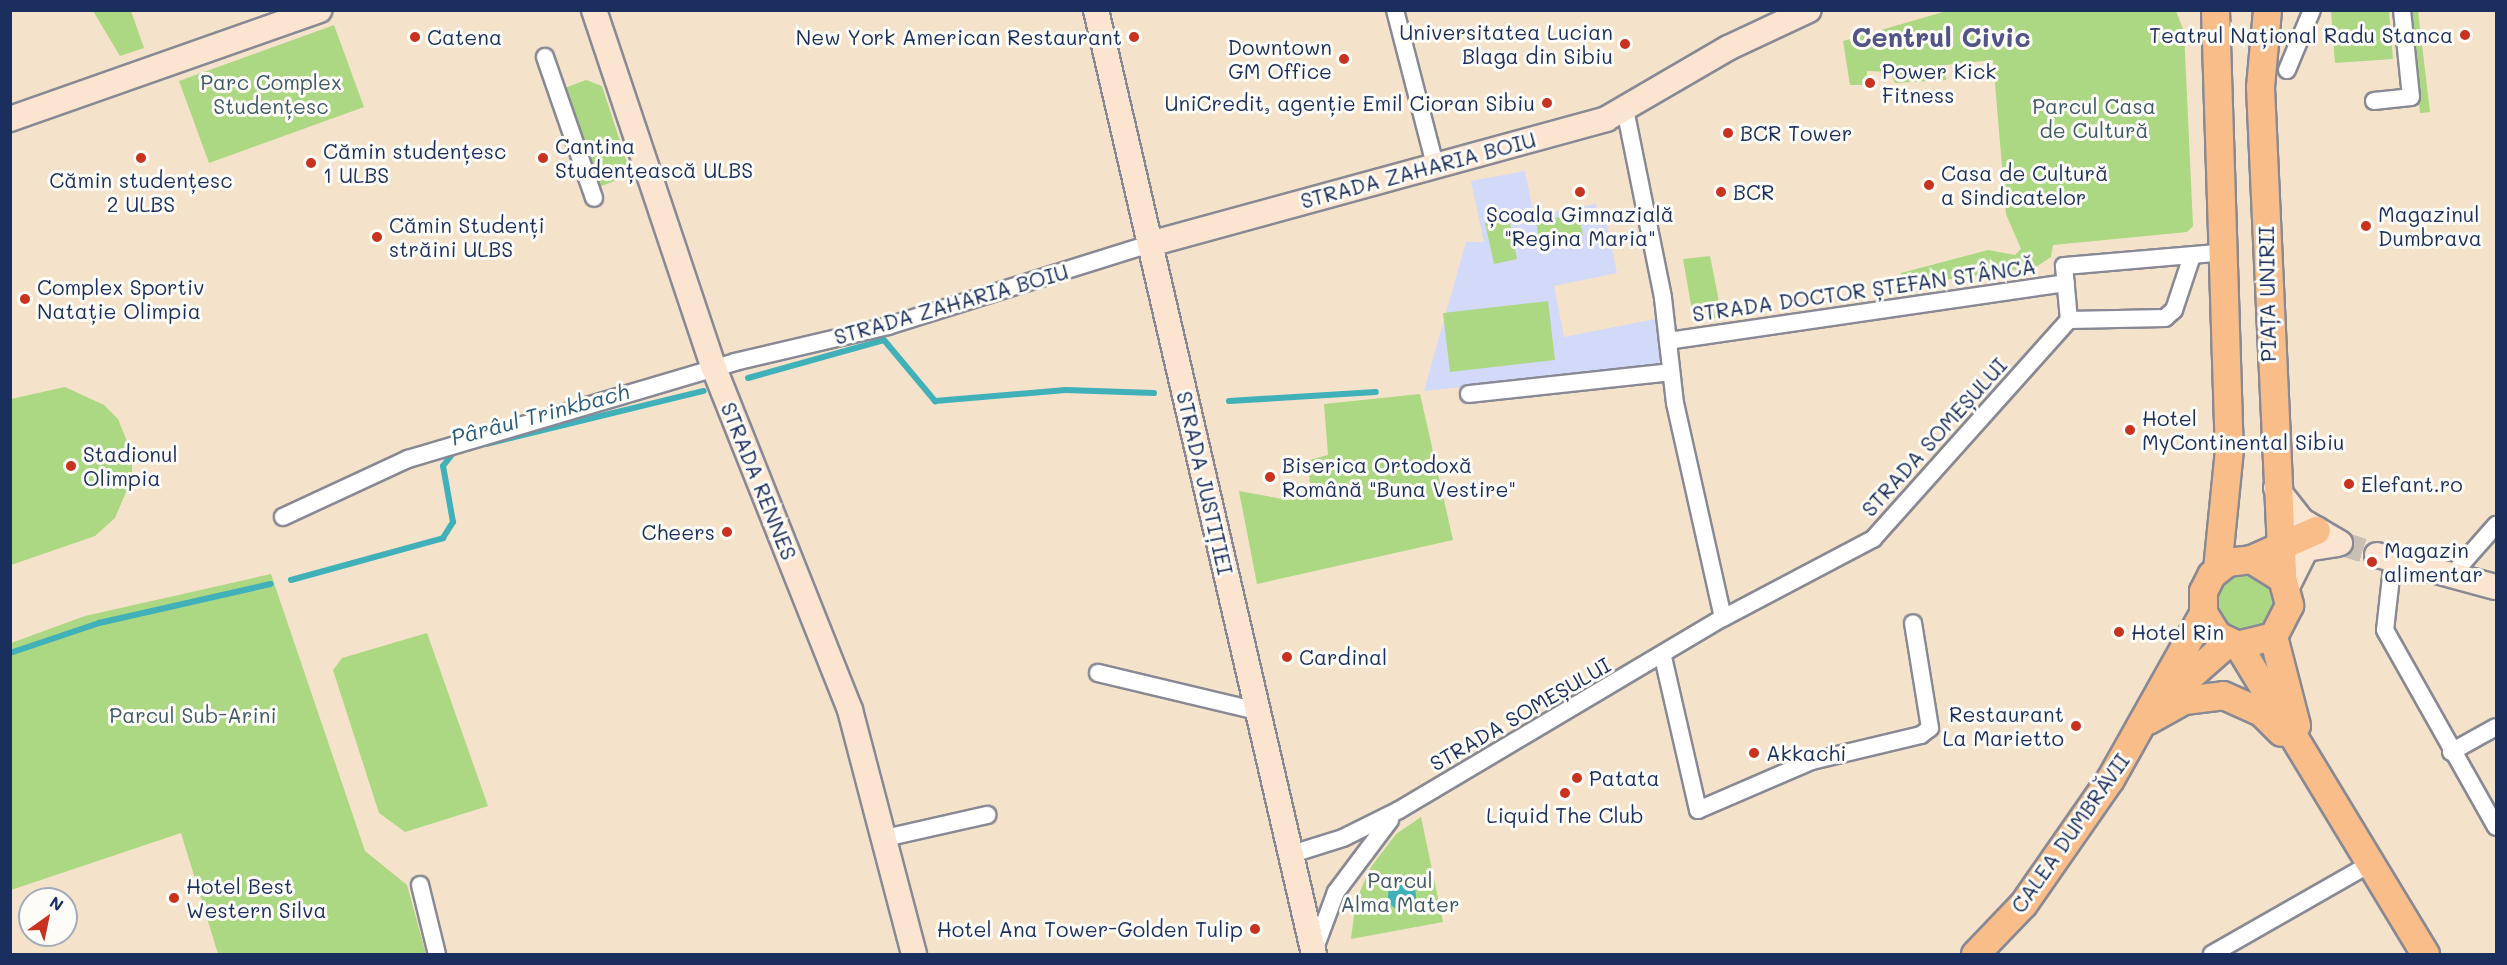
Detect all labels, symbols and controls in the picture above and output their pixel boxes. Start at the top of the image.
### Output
place label: Universitatea Lucian Blaga din Sibiu [1399,19,1613,69]
district label: Centrul Civic [1851,21,2031,53]
place label: Teatrul Național Radu Stanca [2149,22,2453,48]
place label: Catena [427,24,502,50]
place label: New York American Restaurant [796,24,1122,50]
marker: Teatrul Național Radu Stanca [2458,28,2472,42]
marker: Catena [408,30,422,44]
marker: New York American Restaurant [1127,30,1141,44]
place label: Downtown GM Office [1228,34,1332,84]
marker: Universitatea Lucian Blaga din Sibiu [1618,37,1632,51]
marker: Downtown GM Office [1337,52,1351,66]
place label: Power Kick Fitness [1882,58,1997,108]
park label: Parc Complex Studențesc [200,69,342,119]
marker: Power Kick Fitness [1863,76,1877,90]
place label: UniCredit, agenție Emil Cioran Sibiu [1165,90,1535,116]
park label: Parcul Casa de Cultură [2032,93,2156,143]
marker: UniCredit, agenție Emil Cioran Sibiu [1540,96,1554,110]
place label: BCR Tower [1740,120,1852,146]
street label: STRADA ZAHARIA BOIU [1298,126,1538,214]
marker: BCR Tower [1721,126,1735,140]
place label: Cantina Studențească ULBS [555,133,753,183]
place label: Cămin studențesc 1 ULBS [323,138,506,188]
marker: Cămin studențesc 2 ULBS [134,151,148,165]
marker: Cantina Studențească ULBS [536,151,550,165]
marker: Cămin studențesc 1 ULBS [304,156,318,170]
place label: Casa de Cultură a Sindicatelor [1941,160,2108,210]
place label: Cămin studențesc 2 ULBS [49,167,233,217]
marker: Casa de Cultură a Sindicatelor [1922,178,1936,192]
place label: BCR [1733,179,1774,205]
marker: Școala Gimnazială "Regina Maria" [1573,185,1587,199]
marker: BCR [1714,185,1728,199]
place label: Școala Gimnazială "Regina Maria" [1486,201,1674,251]
place label: Magazinul Dumbrava [2378,201,2482,251]
place label: Cămin Studenți străini ULBS [389,212,545,262]
marker: Magazinul Dumbrava [2359,219,2373,233]
street label: PIAȚA UNIRII [2253,226,2281,362]
marker: Cămin Studenți străini ULBS [370,230,384,244]
street label: STRADA DOCTOR ȘTEFAN STÂNCĂ [1691,253,2037,327]
street label: STRADA ZAHARIA BOIU [831,259,1071,349]
place label: Complex Sportiv Natație Olimpia [37,274,204,324]
marker: Complex Sportiv Natație Olimpia [18,292,32,306]
street label: STRADA SOMEȘULUI [1856,353,2012,521]
water label: Pârâul Trinkbach [448,378,632,450]
street label: STRADA JUSTIȚIEI [1172,389,1238,577]
street label: STRADA RENNES [716,399,802,563]
place label: Hotel MyContinental Sibiu [2142,405,2345,455]
marker: Hotel MyContinental Sibiu [2123,423,2137,437]
place label: Stadionul Olimpia [83,441,178,491]
place label: Biserica Ortodoxă Română "Buna Vestire" [1282,452,1516,502]
marker: Stadionul Olimpia [64,459,78,473]
marker: Biserica Ortodoxă Română "Buna Vestire" [1263,470,1277,484]
place label: Elefant.ro [2361,471,2463,497]
marker: Elefant.ro [2342,477,2356,491]
place label: Cheers [641,519,715,545]
marker: Cheers [720,525,734,539]
place label: Magazin alimentar [2384,537,2483,587]
marker: Magazin alimentar [2365,555,2379,569]
place label: Hotel Rin [2131,619,2224,645]
marker: Hotel Rin [2112,625,2126,639]
place label: Cardinal [1299,644,1387,670]
marker: Cardinal [1280,650,1294,664]
street label: STRADA SOMEȘULUI [1425,652,1615,776]
place label: Restaurant La Marietto [1942,701,2064,751]
park label: Parcul Sub-Arini [109,702,277,728]
marker: Restaurant La Marietto [2069,719,2083,733]
place label: Akkachi [1766,740,1847,766]
marker: Akkachi [1747,746,1761,760]
street label: CALEA DUMBRĂVII [2006,748,2134,918]
place label: Patata [1589,765,1660,791]
marker: Patata [1570,771,1584,785]
marker: Liquid The Club [1558,786,1572,800]
place label: Liquid The Club [1486,802,1644,828]
park label: Parcul Alma Mater [1341,867,1459,917]
place label: Hotel Best Western Silva [186,873,326,923]
north arrow [18,887,78,947]
text: N [46,891,68,915]
marker: Hotel Best Western Silva [167,891,181,905]
place label: Hotel Ana Tower-Golden Tulip [937,916,1243,942]
marker: Hotel Ana Tower-Golden Tulip [1248,922,1262,936]

